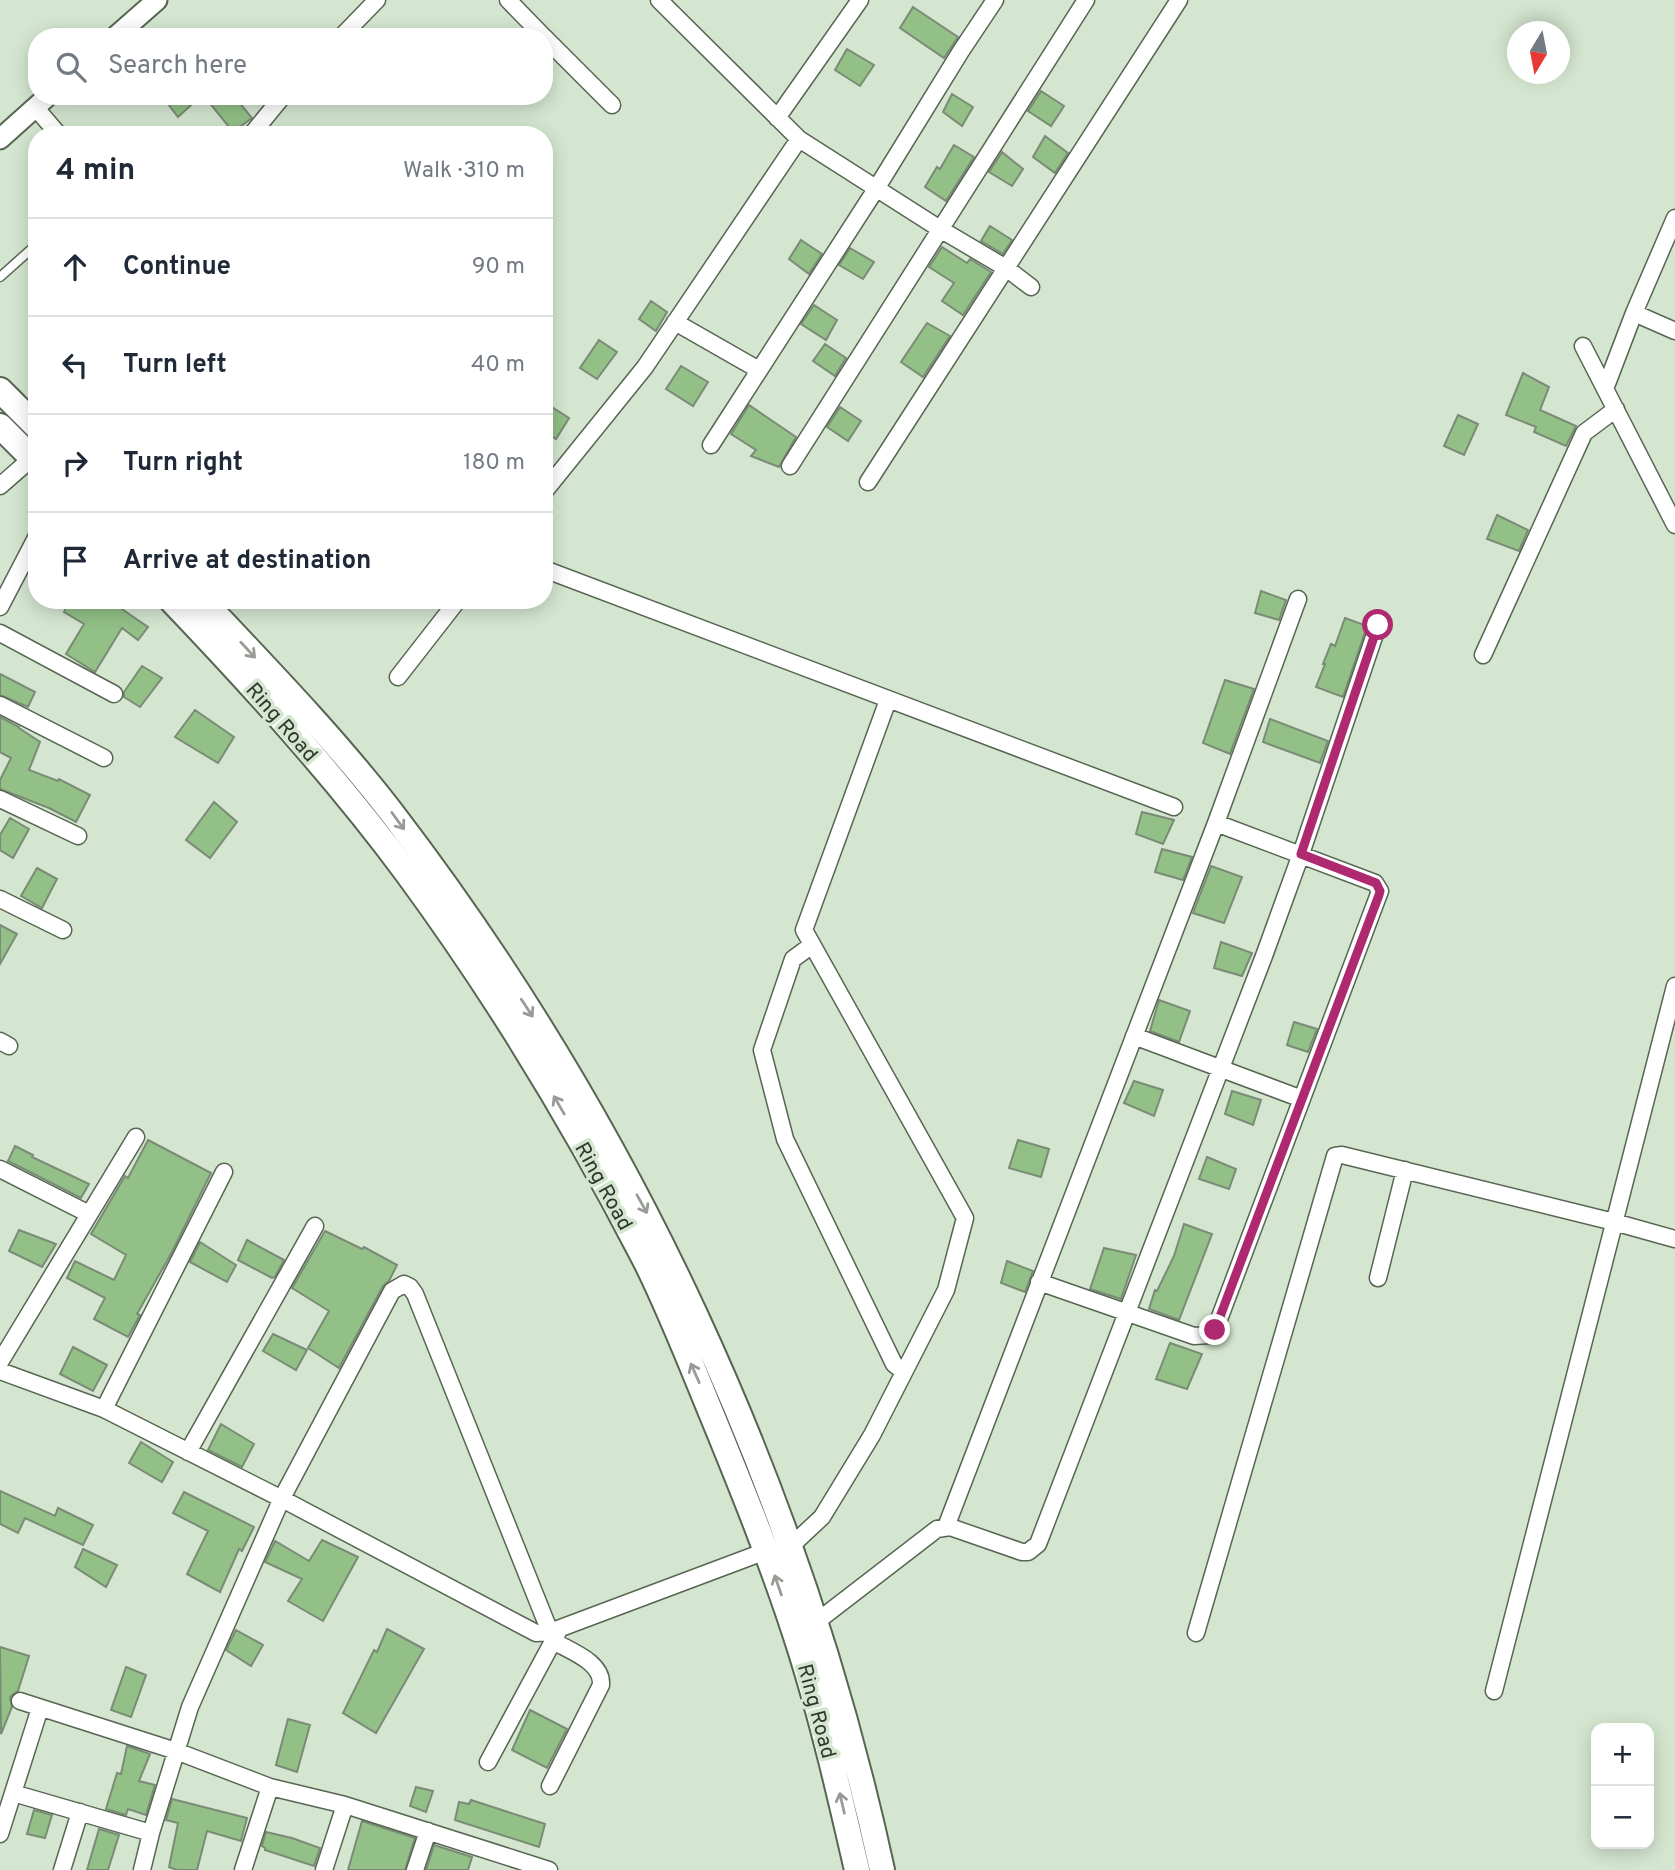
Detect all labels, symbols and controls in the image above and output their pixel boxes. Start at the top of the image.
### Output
north arrow [1507,21,1570,84]
search box [28,28,553,105]
icon: search [52,48,90,86]
text: Search here [108,50,247,83]
text: 4 min [56,153,135,190]
text: Walk · 310 m [403,157,525,186]
icon: ahead [56,248,94,286]
text: Continue [123,251,231,284]
text: 90 m [472,253,525,282]
icon: left [56,346,94,384]
text: Turn left [123,349,227,382]
text: 40 m [471,351,525,380]
icon: right [56,444,94,482]
text: Turn right [123,447,243,480]
text: 180 m [463,449,525,478]
icon: arrive [56,542,94,580]
text: Arrive at destination [123,545,371,578]
route start [1362,609,1393,640]
one-way arrow [240,641,257,658]
street label: Ring Road [239,678,323,768]
one-way arrow [391,811,405,830]
one-way arrow [520,998,535,1017]
one-way arrow [551,1096,565,1116]
street label: Ring Road [567,1138,638,1236]
one-way arrow [635,1194,649,1214]
route end [1199,1314,1230,1345]
one-way arrow [688,1363,701,1385]
one-way arrow [771,1575,783,1597]
street label: Ring Road [790,1661,841,1762]
map controls [1591,1723,1654,1849]
button: + [1591,1723,1654,1786]
button: − [1591,1786,1654,1849]
one-way arrow [835,1792,848,1815]

